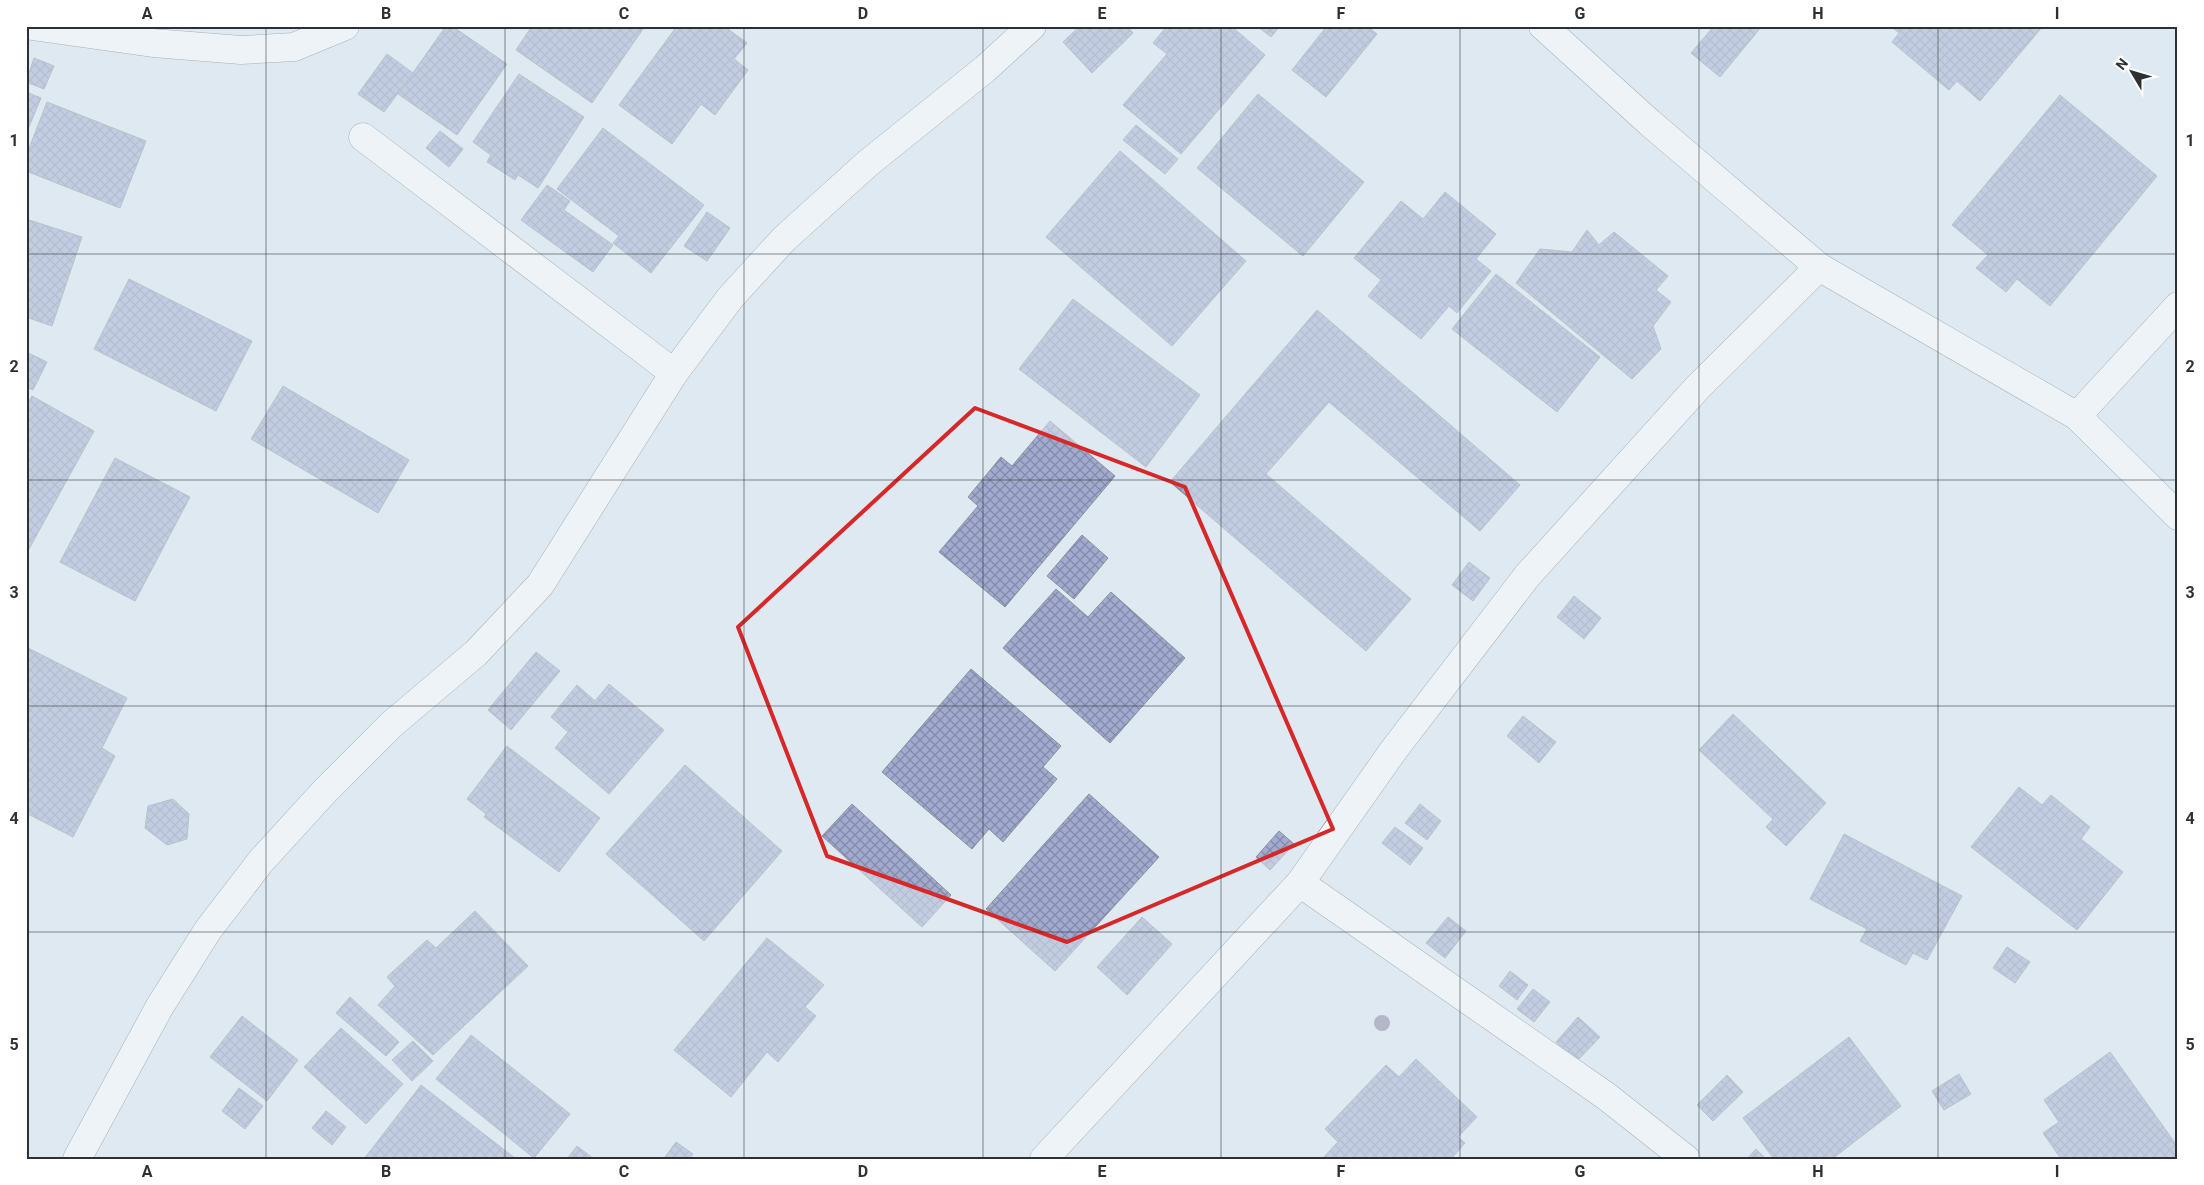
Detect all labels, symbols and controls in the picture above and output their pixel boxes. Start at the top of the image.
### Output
text: A [142,4,153,23]
text: B [381,4,391,23]
text: C [619,4,629,23]
text: D [858,4,868,23]
text: E [1098,4,1107,23]
text: F [1337,4,1346,23]
text: G [1575,4,1586,23]
text: H [1812,4,1824,23]
text: I [2055,4,2059,23]
north arrow [2106,48,2156,98]
text: N [2112,55,2131,73]
text: 1 [9,131,19,150]
text: 1 [2185,131,2195,150]
text: 2 [9,357,19,376]
text: 2 [2185,357,2195,376]
text: 3 [9,583,19,602]
text: 3 [2185,583,2195,602]
text: 4 [9,809,19,828]
text: 4 [2185,809,2195,828]
text: 5 [9,1035,19,1054]
text: 5 [2185,1035,2195,1054]
text: A [142,1162,153,1181]
text: B [381,1162,391,1181]
text: C [619,1162,629,1181]
text: D [858,1162,868,1181]
text: E [1098,1162,1107,1181]
text: F [1337,1162,1346,1181]
text: G [1575,1162,1586,1181]
text: H [1812,1162,1824,1181]
text: I [2055,1162,2059,1181]

